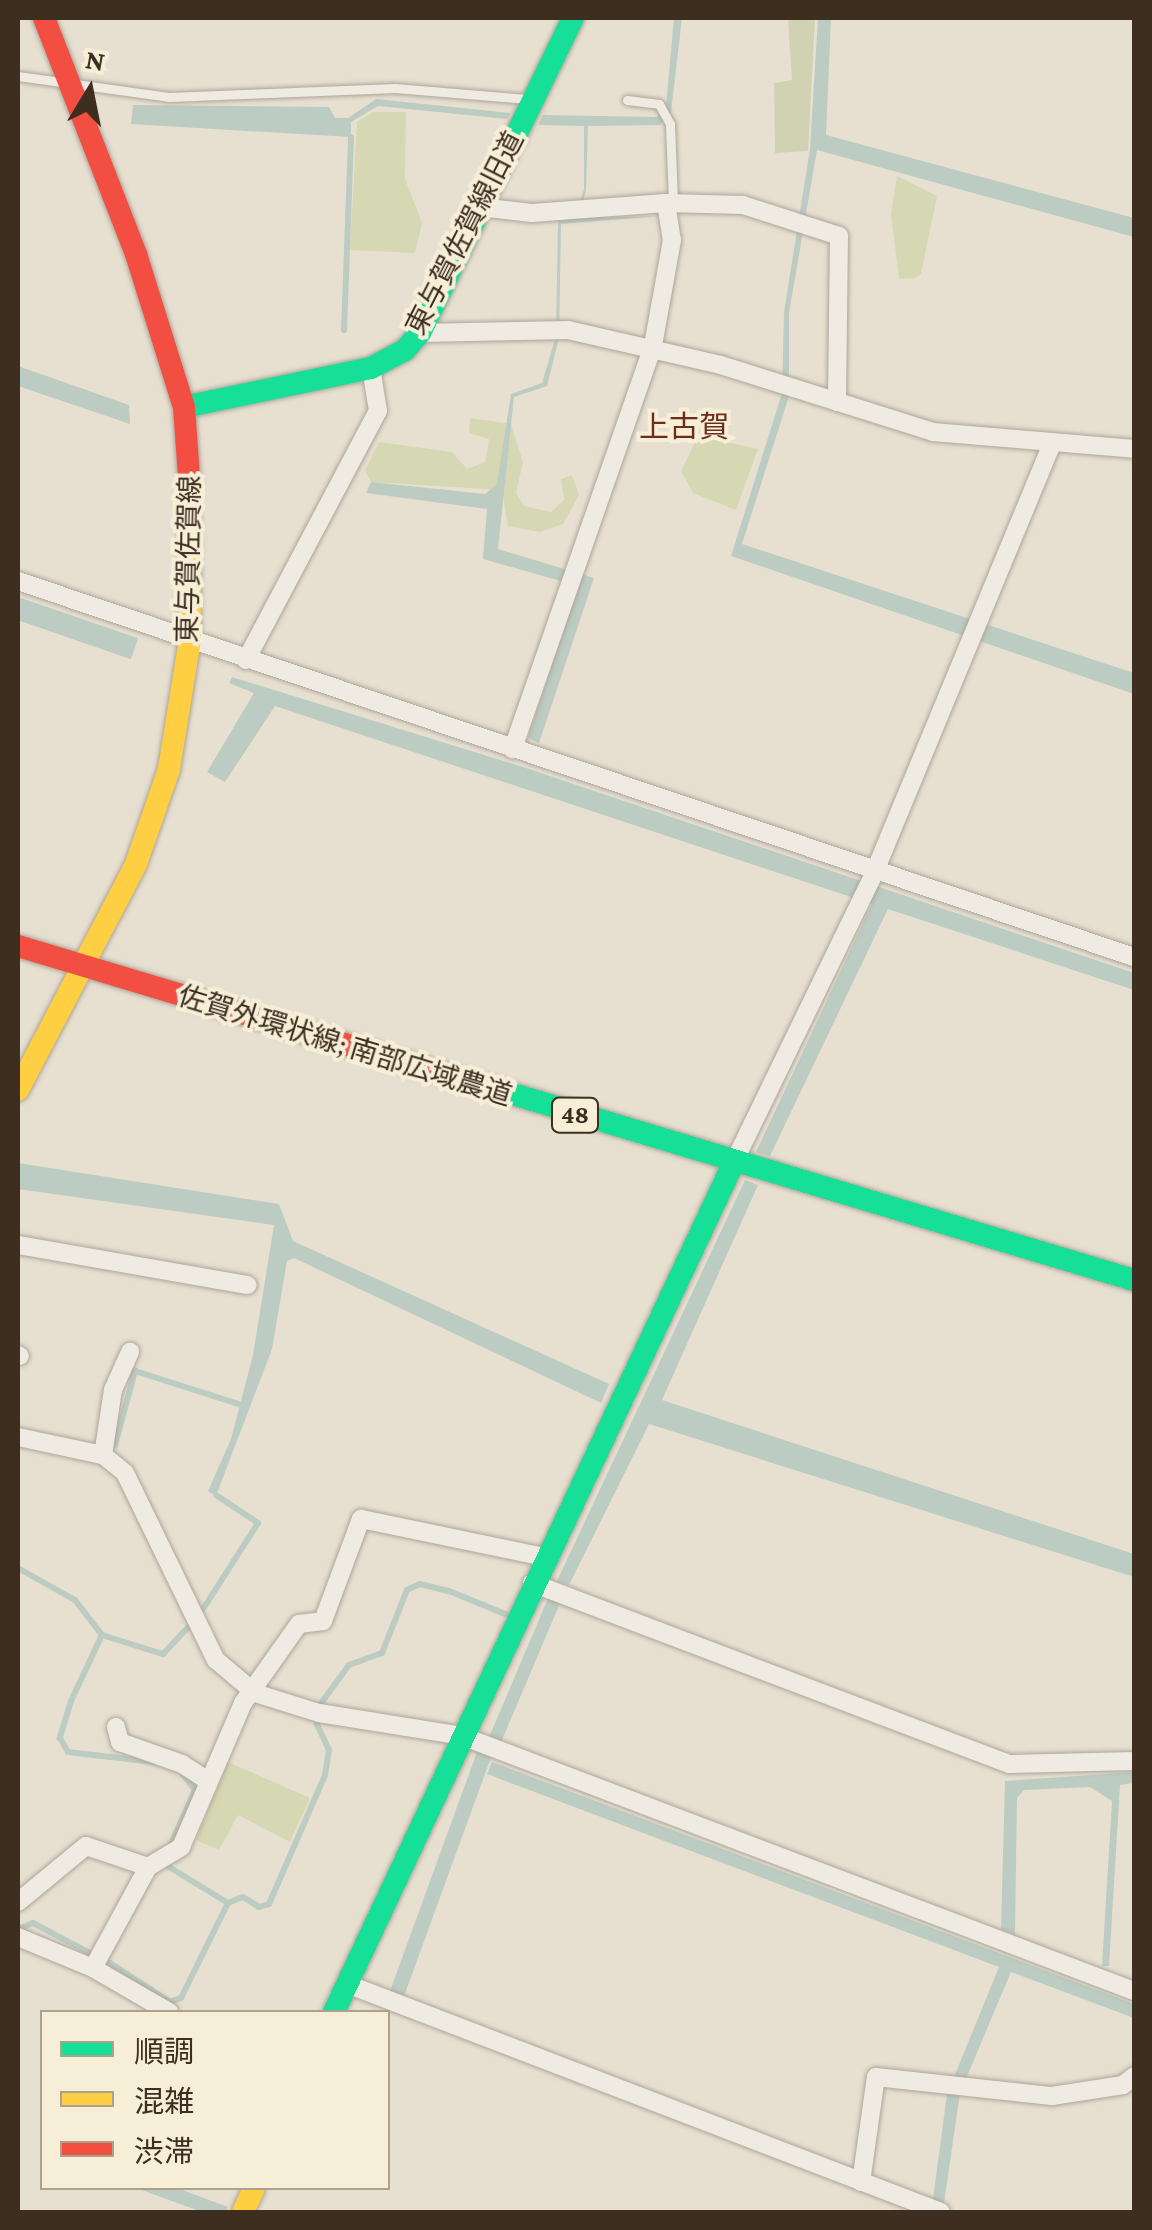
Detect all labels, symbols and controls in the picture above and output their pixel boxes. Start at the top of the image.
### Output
north arrow [40,40,140,140]
text: N [83,43,107,77]
street label: 東与賀佐賀線旧道 [399,126,531,340]
district label: 上古賀 [639,409,729,445]
street label: 東与賀佐賀線 [171,475,207,643]
street label: 佐賀外環状線; 南部広域農道 [174,979,516,1113]
road number: 48 [550,1095,600,1135]
legend [40,2010,390,2190]
text: 順調 [134,2035,194,2068]
text: 混雑 [134,2085,194,2118]
text: 渋滞 [134,2135,194,2168]

